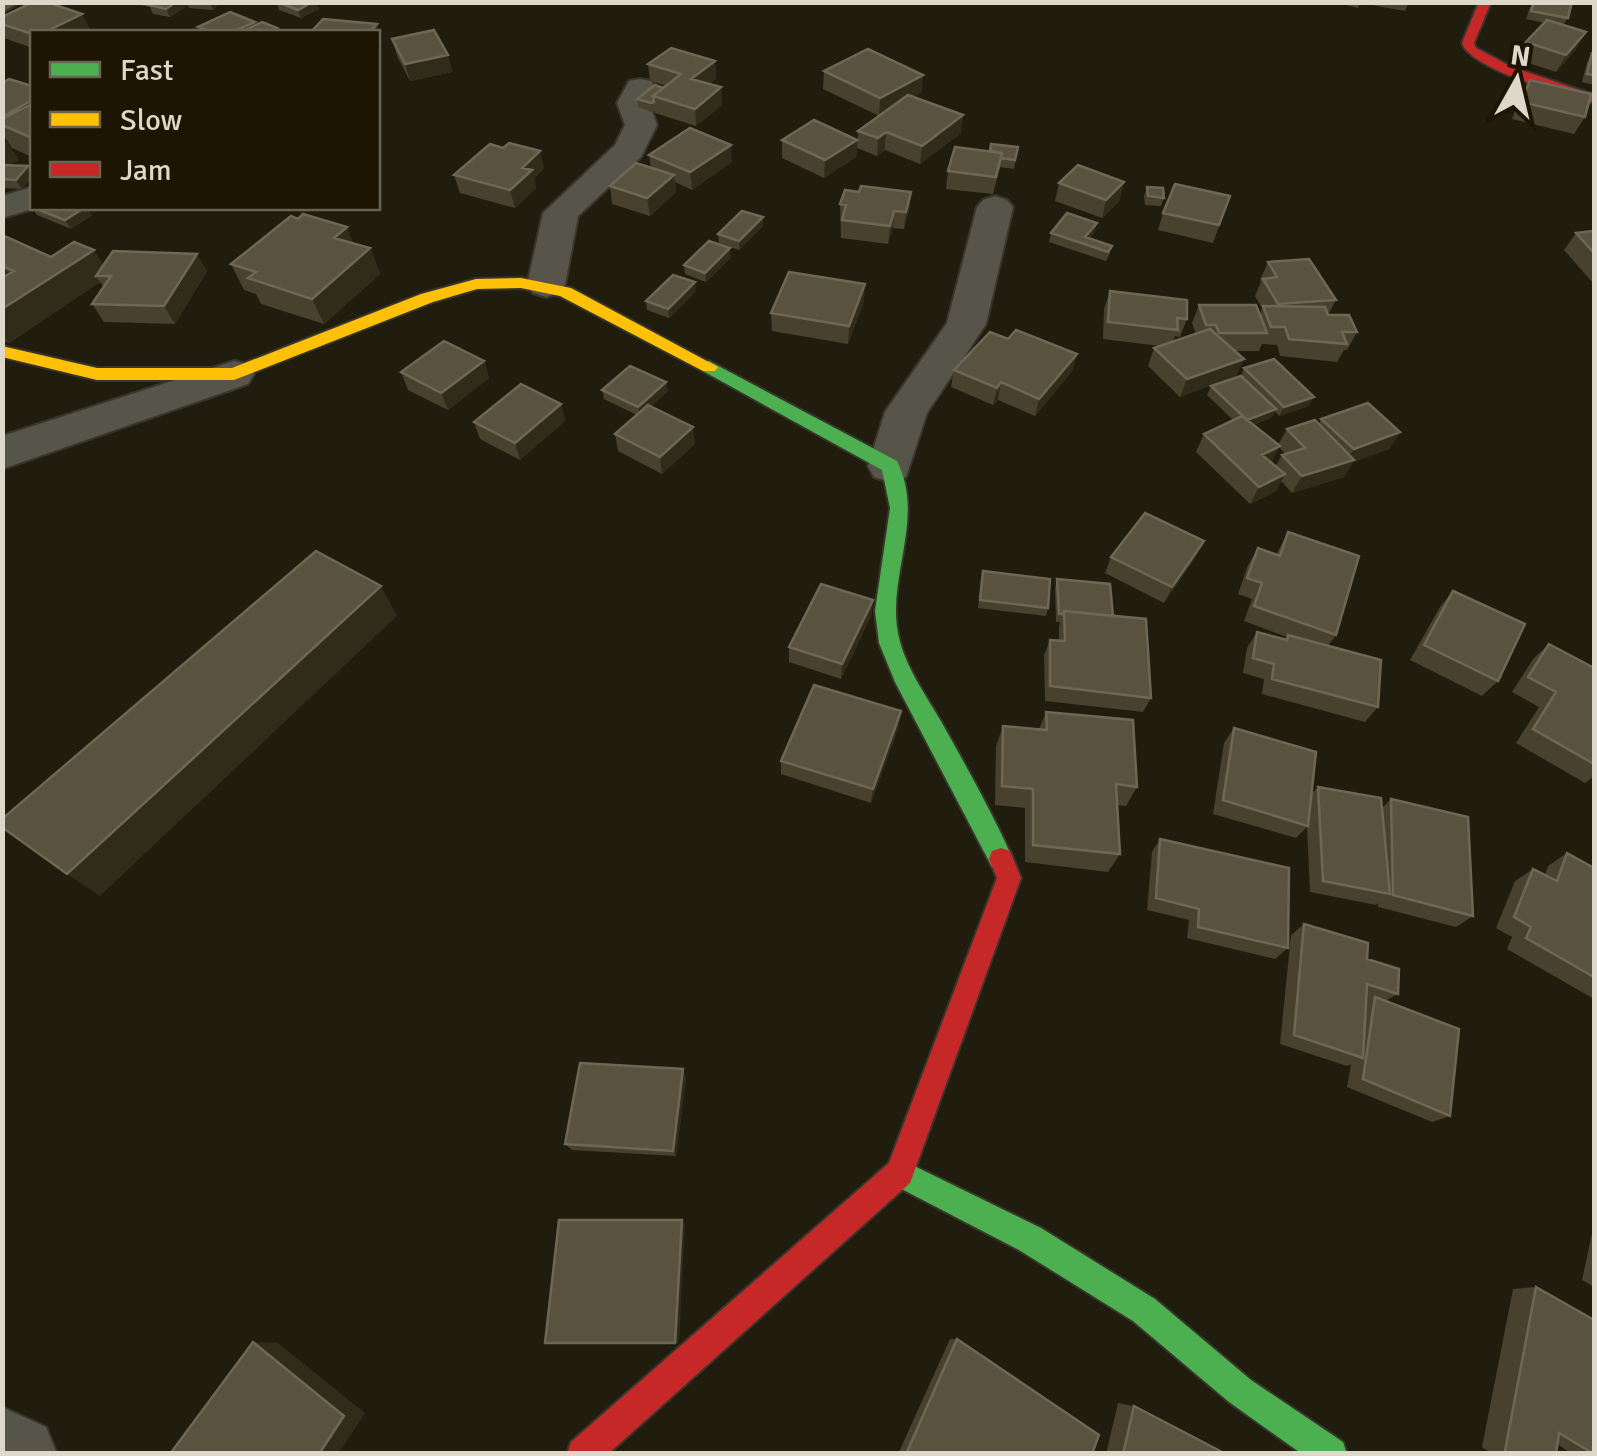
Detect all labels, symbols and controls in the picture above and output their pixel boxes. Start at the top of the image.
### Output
legend [30,30,380,210]
north arrow [1467,30,1567,130]
text: N [1508,38,1532,74]
text: Fast [120,52,173,89]
text: Slow [120,102,182,139]
text: Jam [120,152,172,189]

